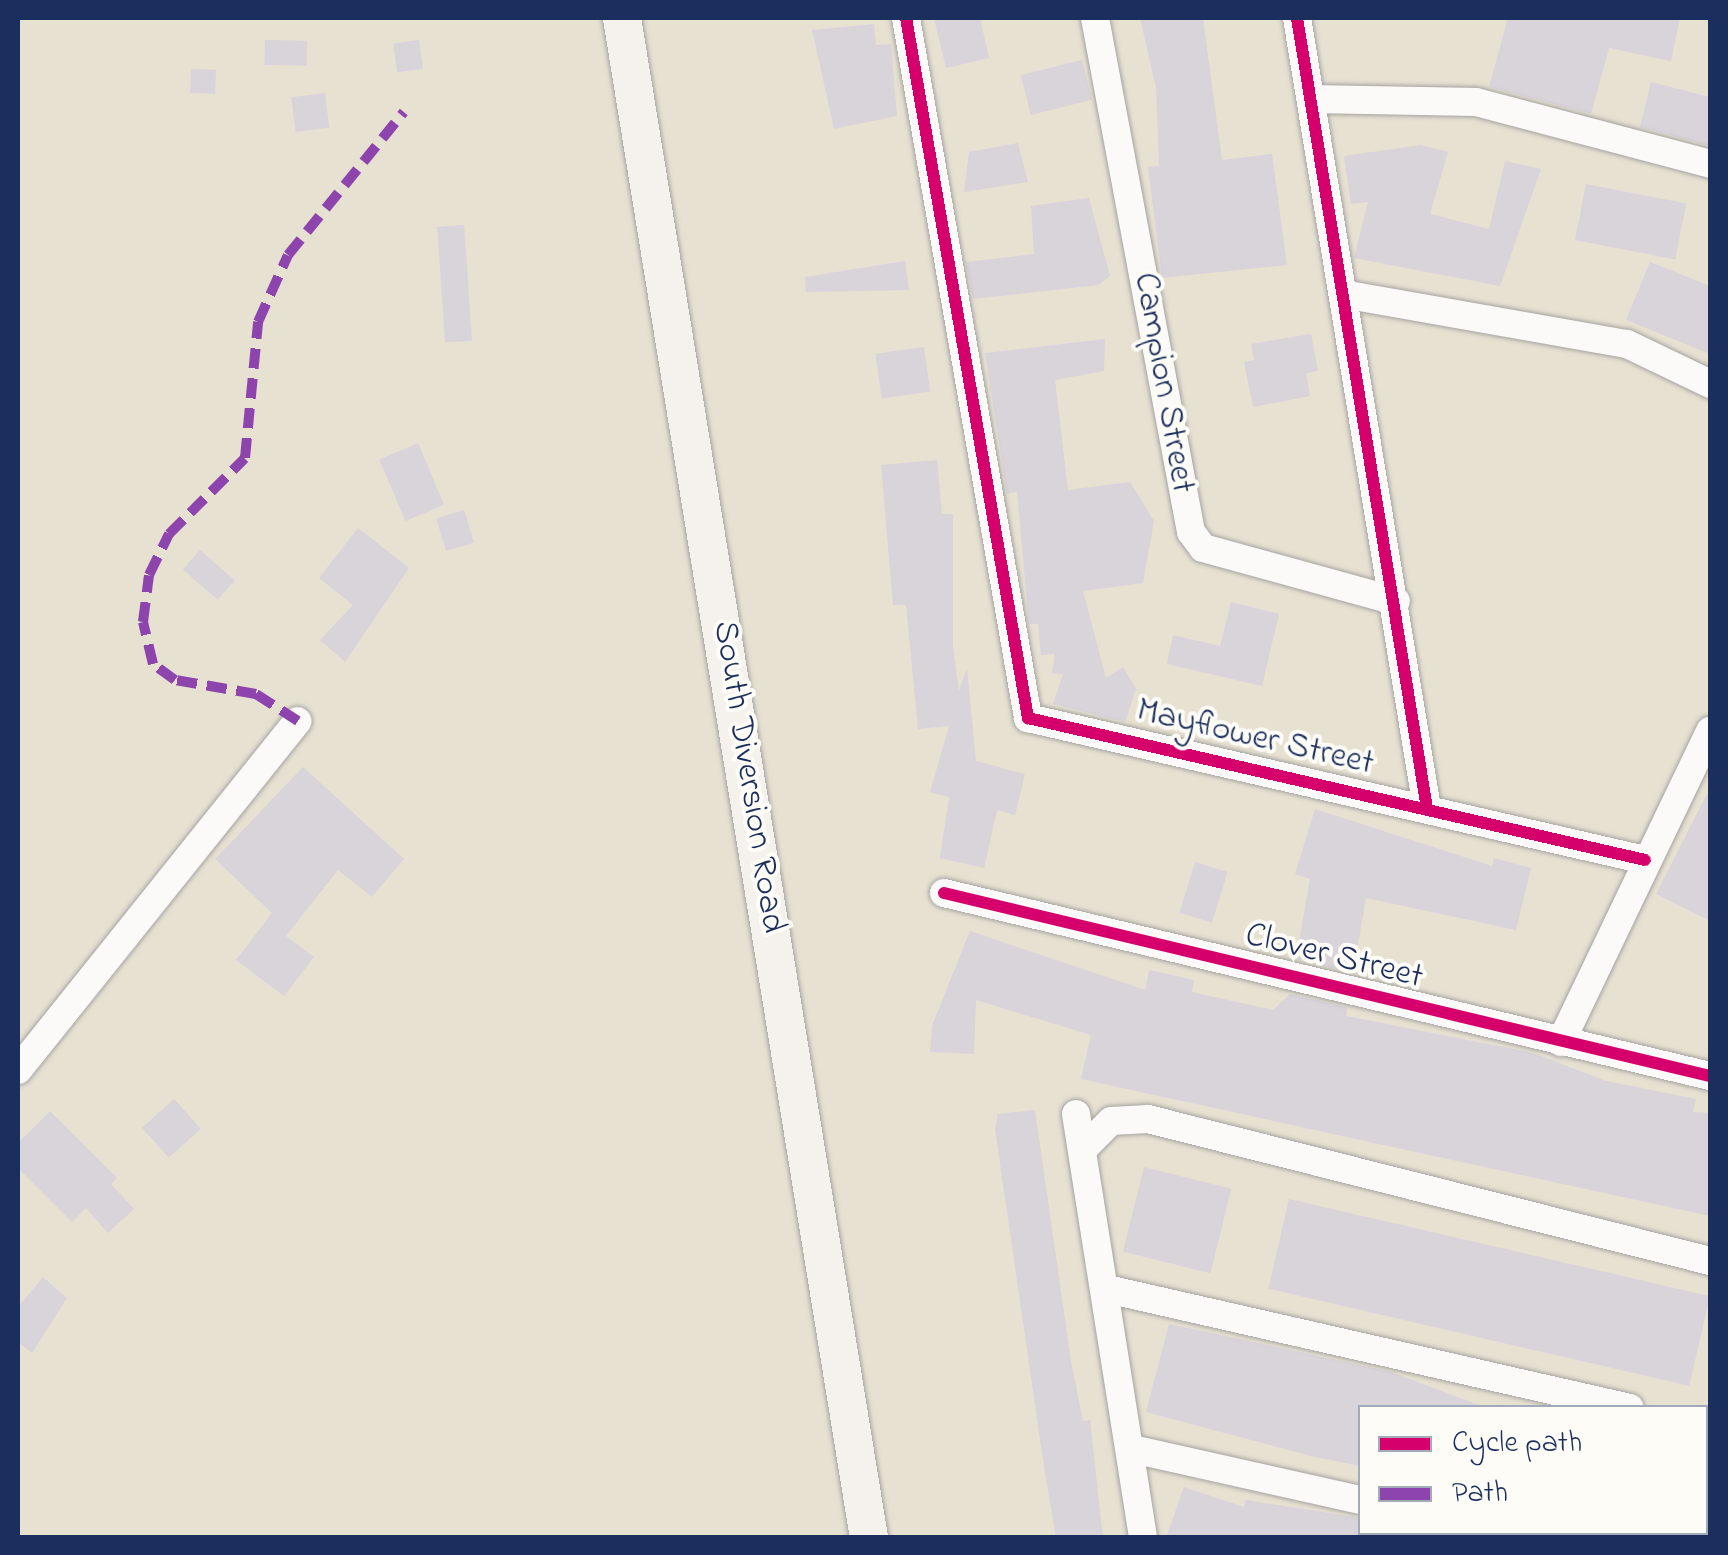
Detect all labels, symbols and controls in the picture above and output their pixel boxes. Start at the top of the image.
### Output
street label: Campion Street [1123,270,1203,496]
street label: South Diversion Road [703,618,793,936]
street label: Mayflower Street [1132,690,1378,786]
street label: Clover Street [1241,915,1427,999]
legend [1358,1405,1708,1535]
text: Cycle path [1452,1422,1582,1466]
text: Path [1452,1472,1508,1516]

